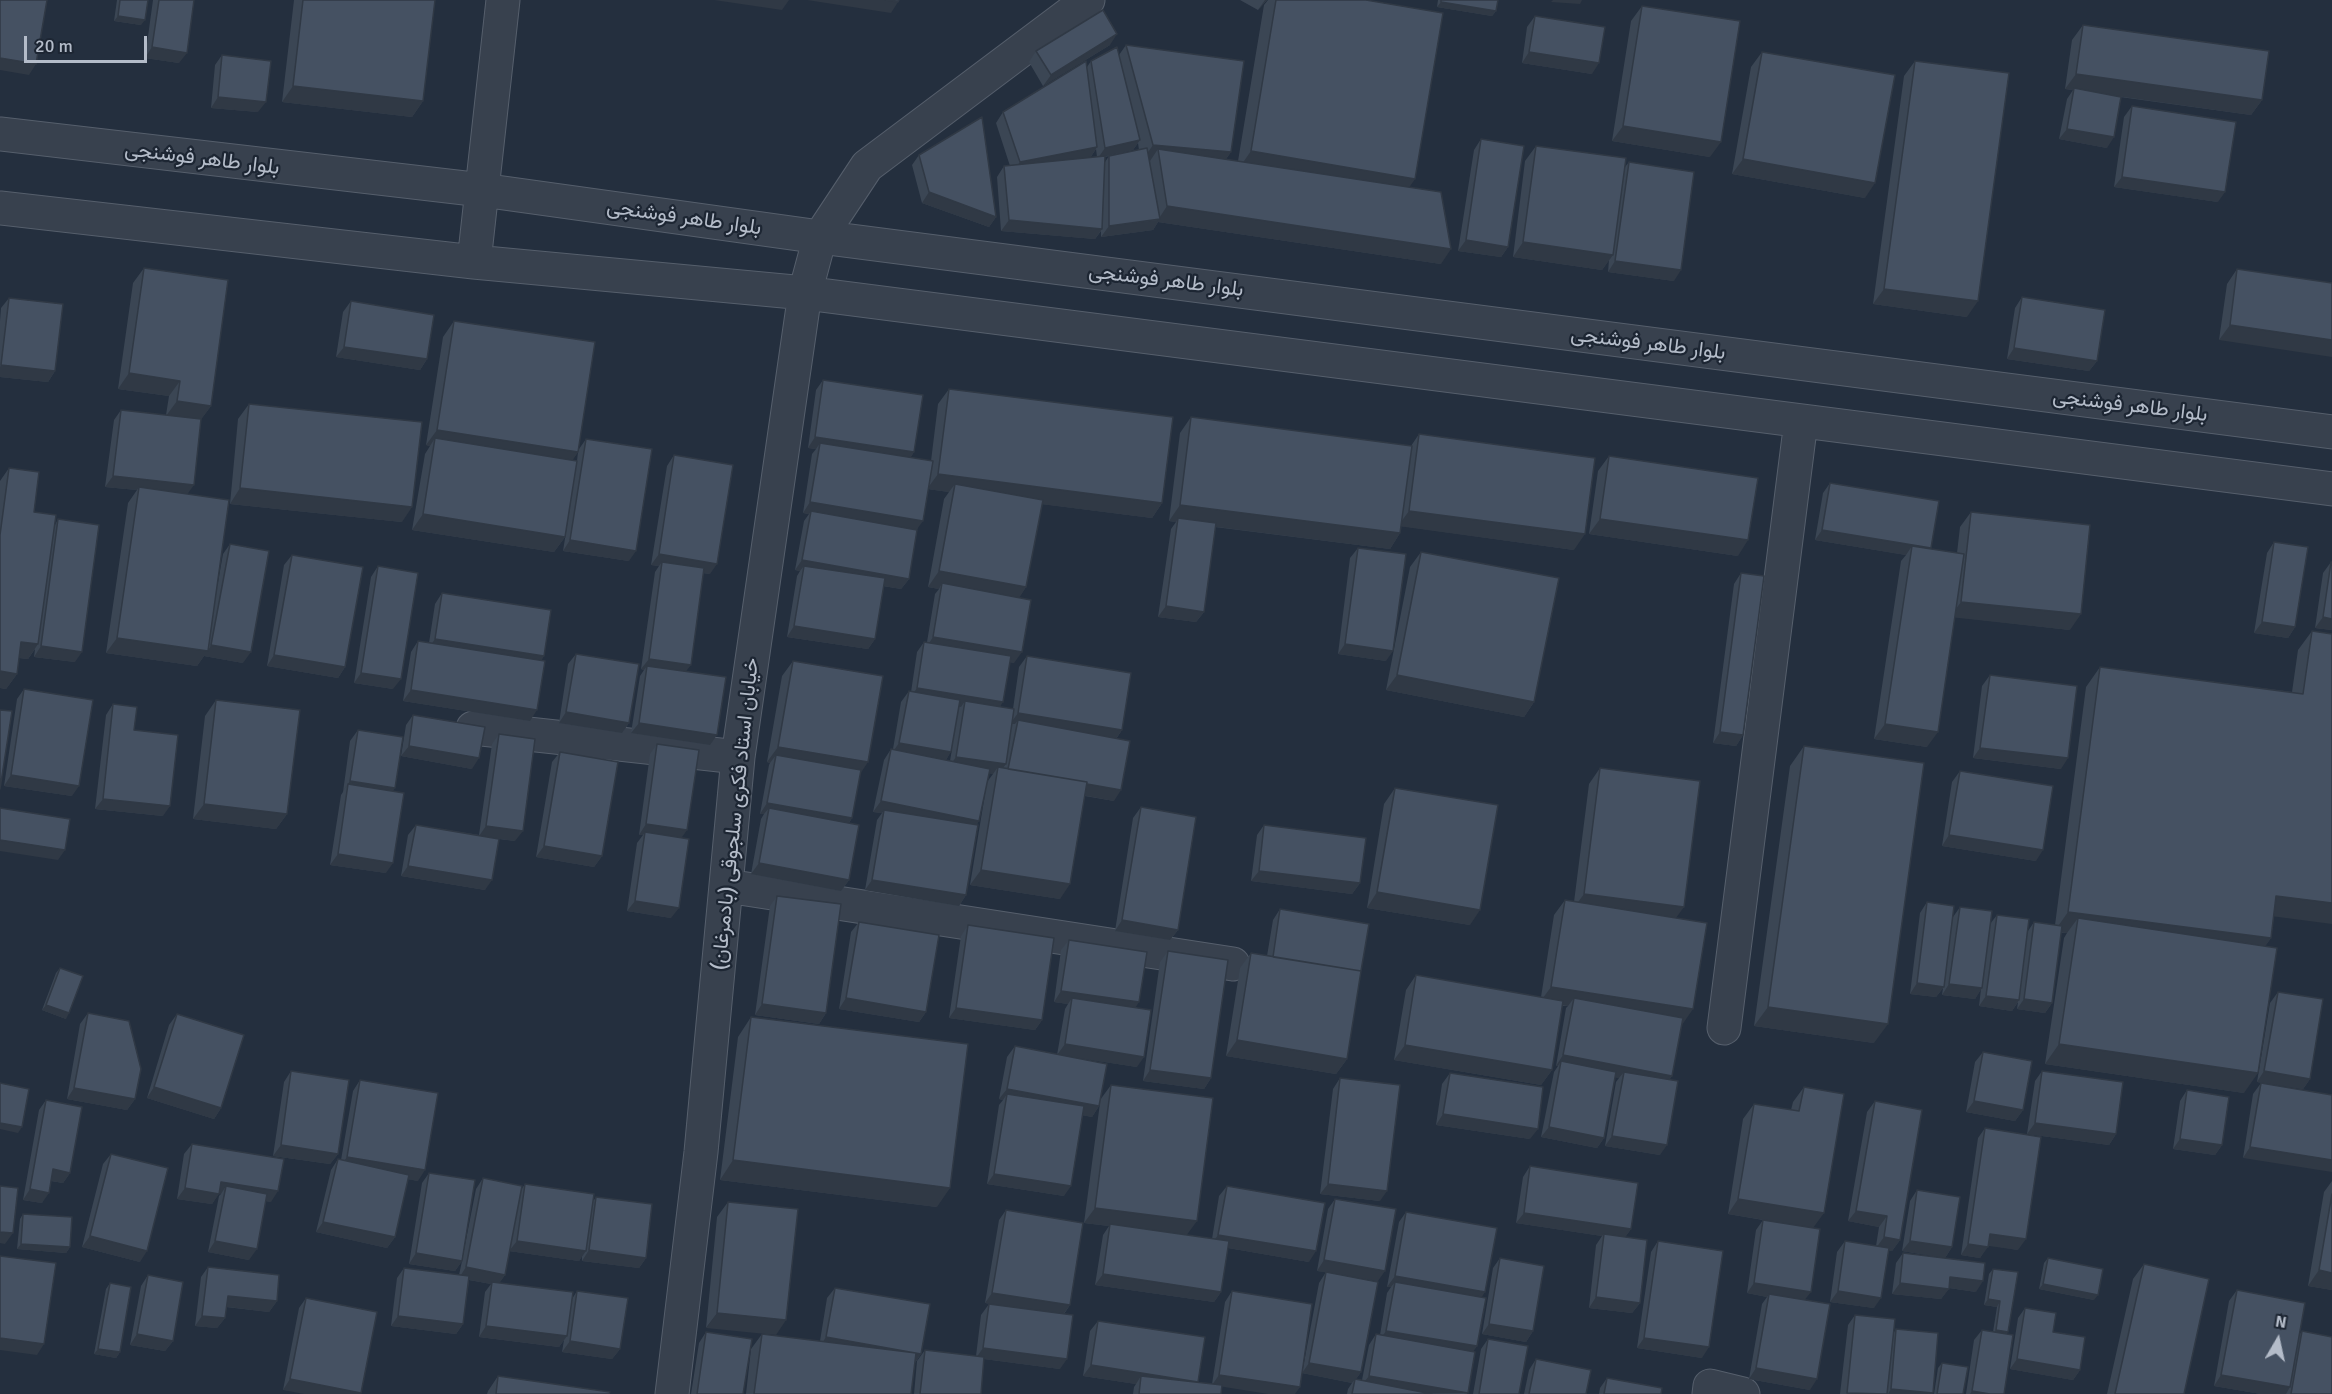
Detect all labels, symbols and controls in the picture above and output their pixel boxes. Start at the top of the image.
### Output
scale bar [27,24,150,62]
text: 20 m [35,35,73,57]
street label: بلوار طاهر فوشنجی [123,137,281,181]
street label: بلوار طاهر فوشنجی [605,195,763,241]
street label: بلوار طاهر فوشنجی [1087,259,1245,303]
street label: بلوار طاهر فوشنجی [1569,322,1727,366]
street label: بلوار طاهر فوشنجی [2051,384,2209,428]
street label: خیابان استاد فکری سلجوقی (بادمرغان) [707,657,765,971]
north arrow [2248,1310,2308,1370]
text: N [2274,1311,2288,1333]

